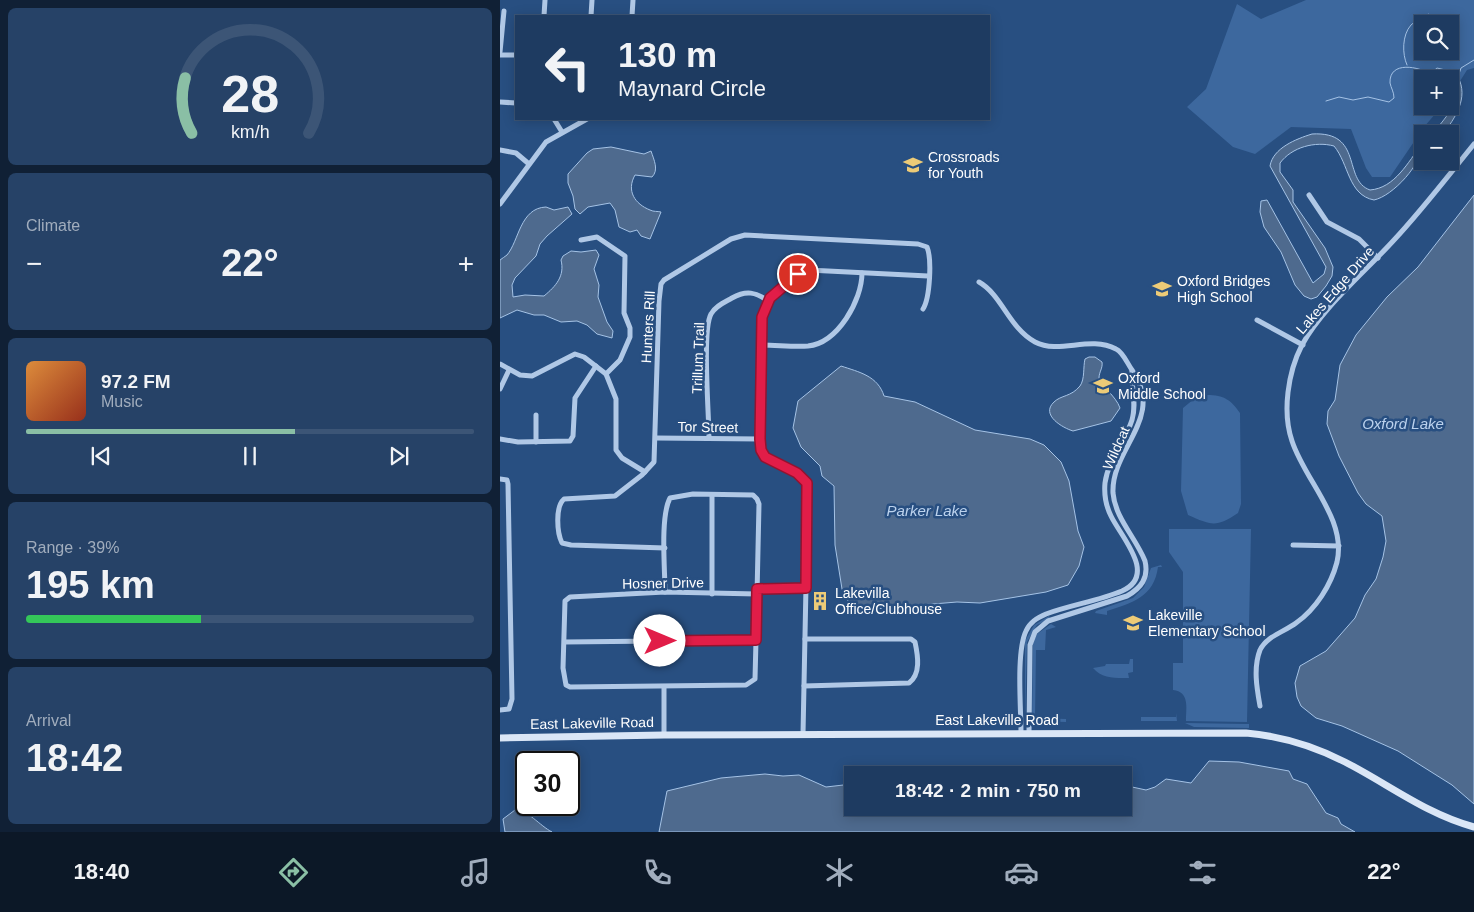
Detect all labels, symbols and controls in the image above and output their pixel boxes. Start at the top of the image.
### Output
map controls [1414,15,1459,170]
button: search [1414,15,1459,60]
icon: left [535,35,600,100]
text: 130 m [618,35,717,74]
text: 28 [221,65,279,123]
button: + [1414,70,1459,115]
text: Maynard Circle [618,76,766,101]
text: km/h [231,122,269,142]
button: − [1414,125,1459,170]
place label: Crossroads for Youth [928,149,1000,181]
school or university icon: Crossroads for Youth [902,154,924,176]
text: Climate [26,217,80,234]
text: 22° [221,242,279,284]
street label: Lakes Edge Drive [1293,243,1377,337]
text: − [26,248,42,279]
text: + [458,248,474,279]
pin [777,253,819,295]
icon: arrive [784,260,812,288]
place label: Oxford Bridges High School [1177,273,1270,305]
school or university icon: Oxford Bridges High School [1151,278,1173,300]
street label: Hunters Rill [638,290,658,364]
street label: Trillum Trail [689,322,707,394]
place label: Oxford Middle School [1118,370,1206,402]
text: 97.2 FM [101,371,171,392]
school or university icon: Oxford Middle School [1092,375,1114,397]
text: Music [101,393,143,410]
water label: Oxford Lake [1362,415,1444,432]
street label: Tor Street [678,418,739,436]
street label: Wildcat [1099,424,1133,472]
icon: previous [87,442,115,470]
icon: pause [236,442,264,470]
icon: next [385,442,413,470]
water label: Parker Lake [887,502,967,519]
text: Range · 39% [26,539,119,556]
text: 195 km [26,564,155,606]
street label: Hosner Drive [622,574,704,592]
place label: Lakevilla Office/Clubhouse [835,585,942,617]
building icon: Lakevilla Office/Clubhouse [809,590,831,612]
place label: Lakeville Elementary School [1148,607,1266,639]
school or university icon: Lakeville Elementary School [1122,612,1144,634]
position arrow [633,614,685,666]
text: Arrival [26,712,71,729]
street label: East Lakeville Road [935,712,1059,728]
street label: East Lakeville Road [530,714,654,732]
text: 18:42 [26,737,123,779]
speed limit sign: 30 [515,751,580,816]
text: 18:42 · 2 min · 750 m [895,780,1081,801]
icon: directions [276,855,311,890]
icon: music [458,855,493,890]
icon: phone [640,855,675,890]
icon: climate [822,855,857,890]
icon: car [1004,855,1039,890]
icon: filters [1185,855,1220,890]
text: 18:40 [73,859,130,884]
text: 22° [1367,859,1401,884]

